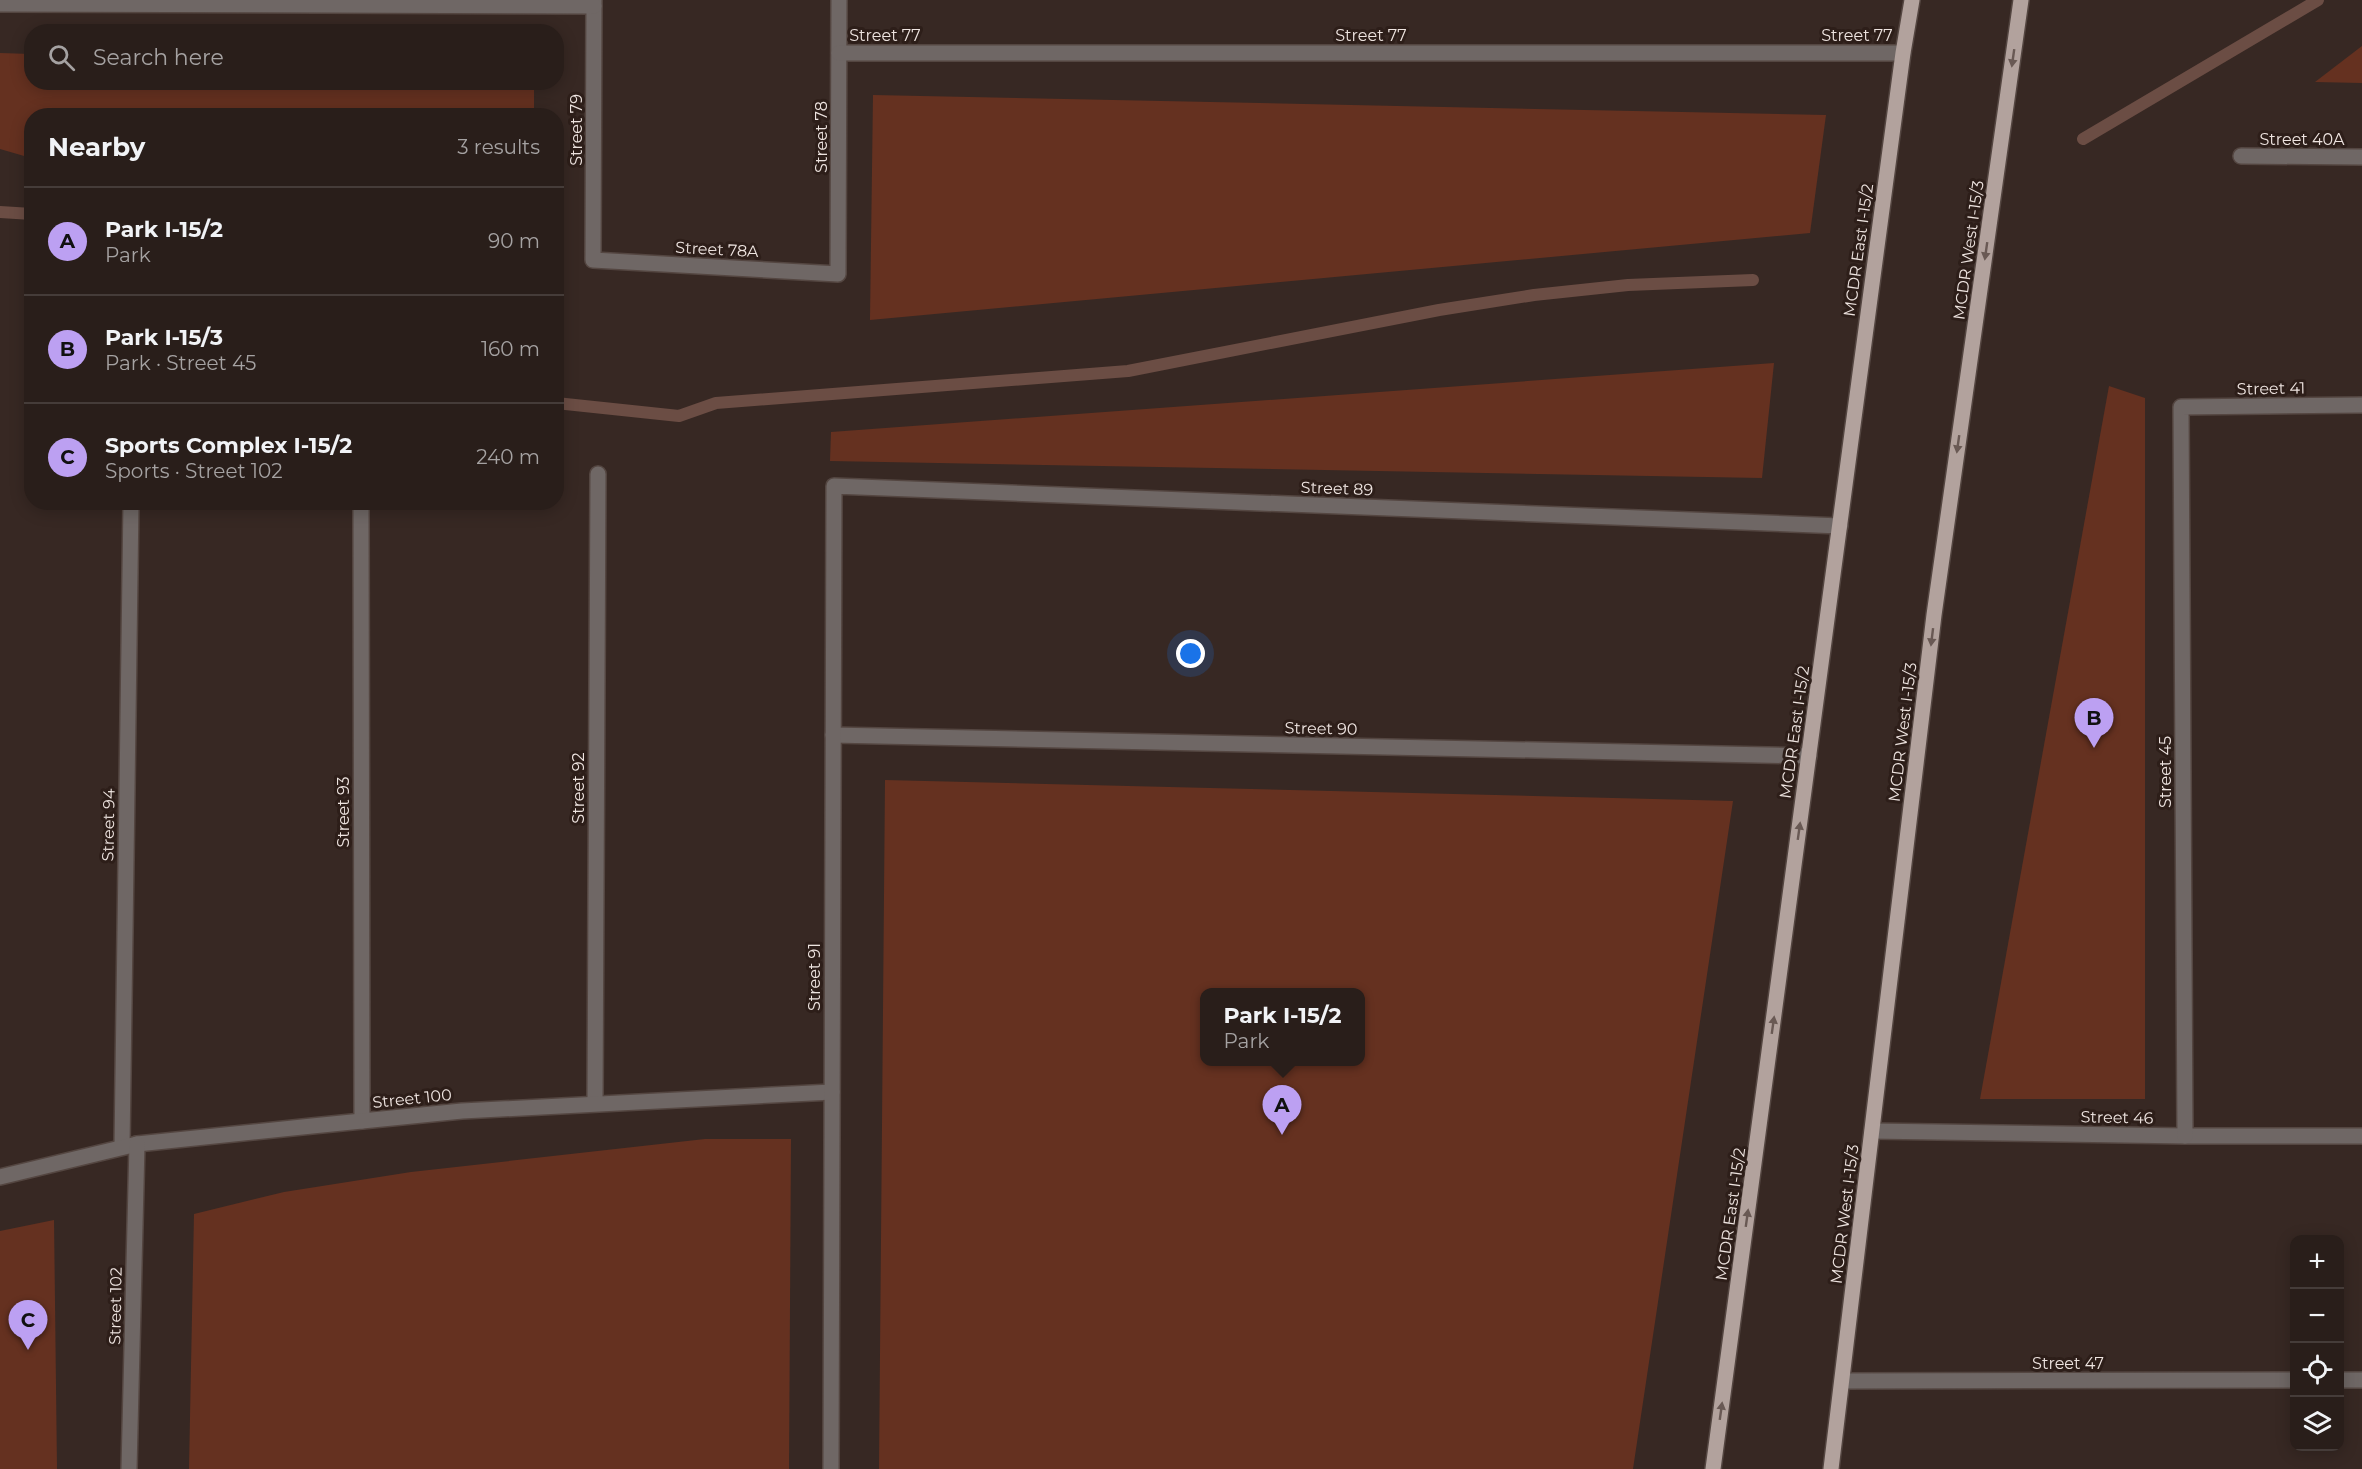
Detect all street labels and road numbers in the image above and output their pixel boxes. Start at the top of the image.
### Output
street label: Street 77 [849,26,921,45]
street label: Street 77 [1335,26,1407,45]
street label: Street 77 [1821,26,1893,45]
street label: Street 79 [567,94,586,166]
street label: Street 78 [812,101,831,173]
street label: Street 40A [2259,130,2345,149]
street label: MCDR West I-15/3 [1949,179,1988,321]
street label: MCDR East I-15/2 [1840,182,1877,318]
street label: Street 78A [675,238,760,261]
street label: Street 41 [2237,378,2305,399]
street label: Street 89 [1300,478,1374,499]
street label: MCDR West I-15/3 [1885,661,1920,803]
street label: MCDR East I-15/2 [1776,664,1813,800]
street label: Street 90 [1284,718,1358,739]
street label: Street 45 [2156,736,2175,808]
street label: Street 92 [569,752,588,824]
street label: Street 93 [334,776,353,848]
street label: Street 94 [98,788,119,862]
street label: Street 91 [805,943,824,1011]
street label: Street 100 [372,1085,453,1112]
street label: Street 46 [2080,1107,2154,1128]
street label: MCDR West I-15/3 [1827,1143,1862,1285]
street label: MCDR East I-15/2 [1712,1146,1749,1282]
street label: Street 102 [105,1267,126,1345]
street label: Street 47 [2032,1354,2104,1373]

